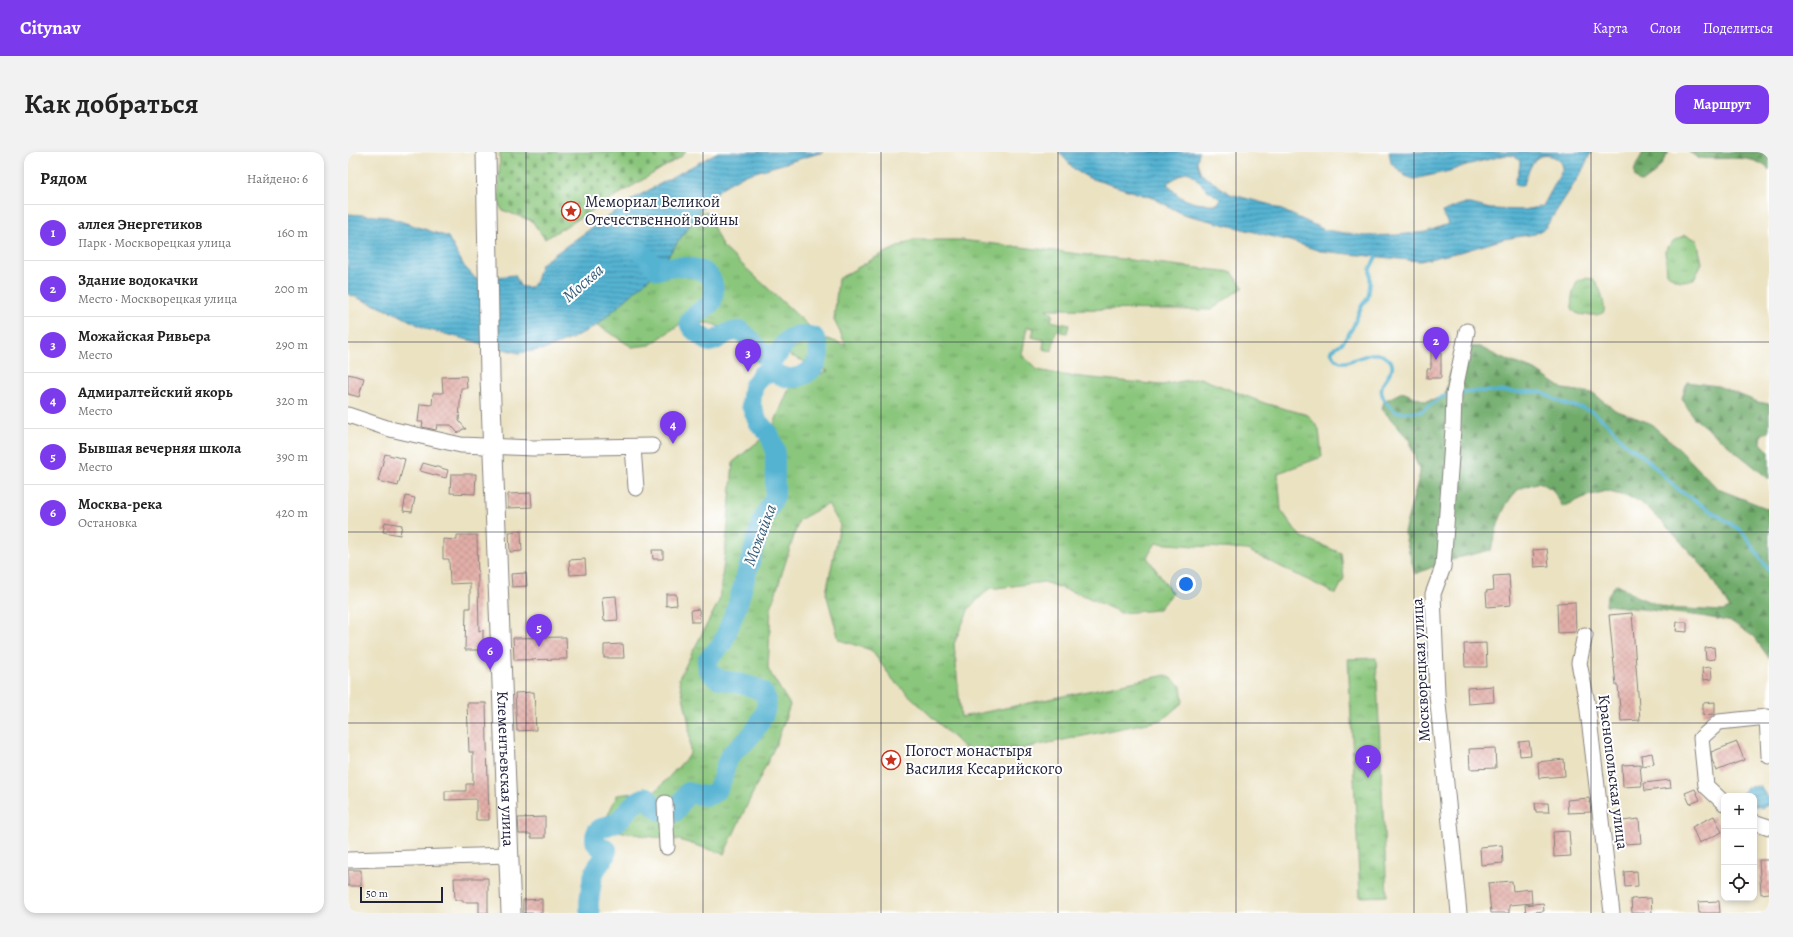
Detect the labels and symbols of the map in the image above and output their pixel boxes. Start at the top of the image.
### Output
place label: Мемориал Великой Отечественной войны [585,191,739,231]
place icon: Мемориал Великой Отечественной войны [560,200,582,222]
water label: Москва [557,258,609,308]
pin: 2 [1423,327,1449,360]
pin: 3 [735,339,761,372]
pin: 4 [660,411,686,444]
water label: Можайка [738,501,782,569]
your location [1176,574,1196,594]
street label: Москворецкая улица [1406,597,1436,742]
pin: 5 [526,614,552,647]
pin: 6 [477,637,503,670]
street label: Клементьевская улица [491,690,519,848]
street label: Краснопольская улица [1593,693,1634,851]
place label: Погост монастыря Василия Кесарийского [905,740,1063,780]
pin: 1 [1355,745,1381,778]
place icon: Погост монастыря Василия Кесарийского [880,749,902,771]
scale bar [360,885,443,904]

